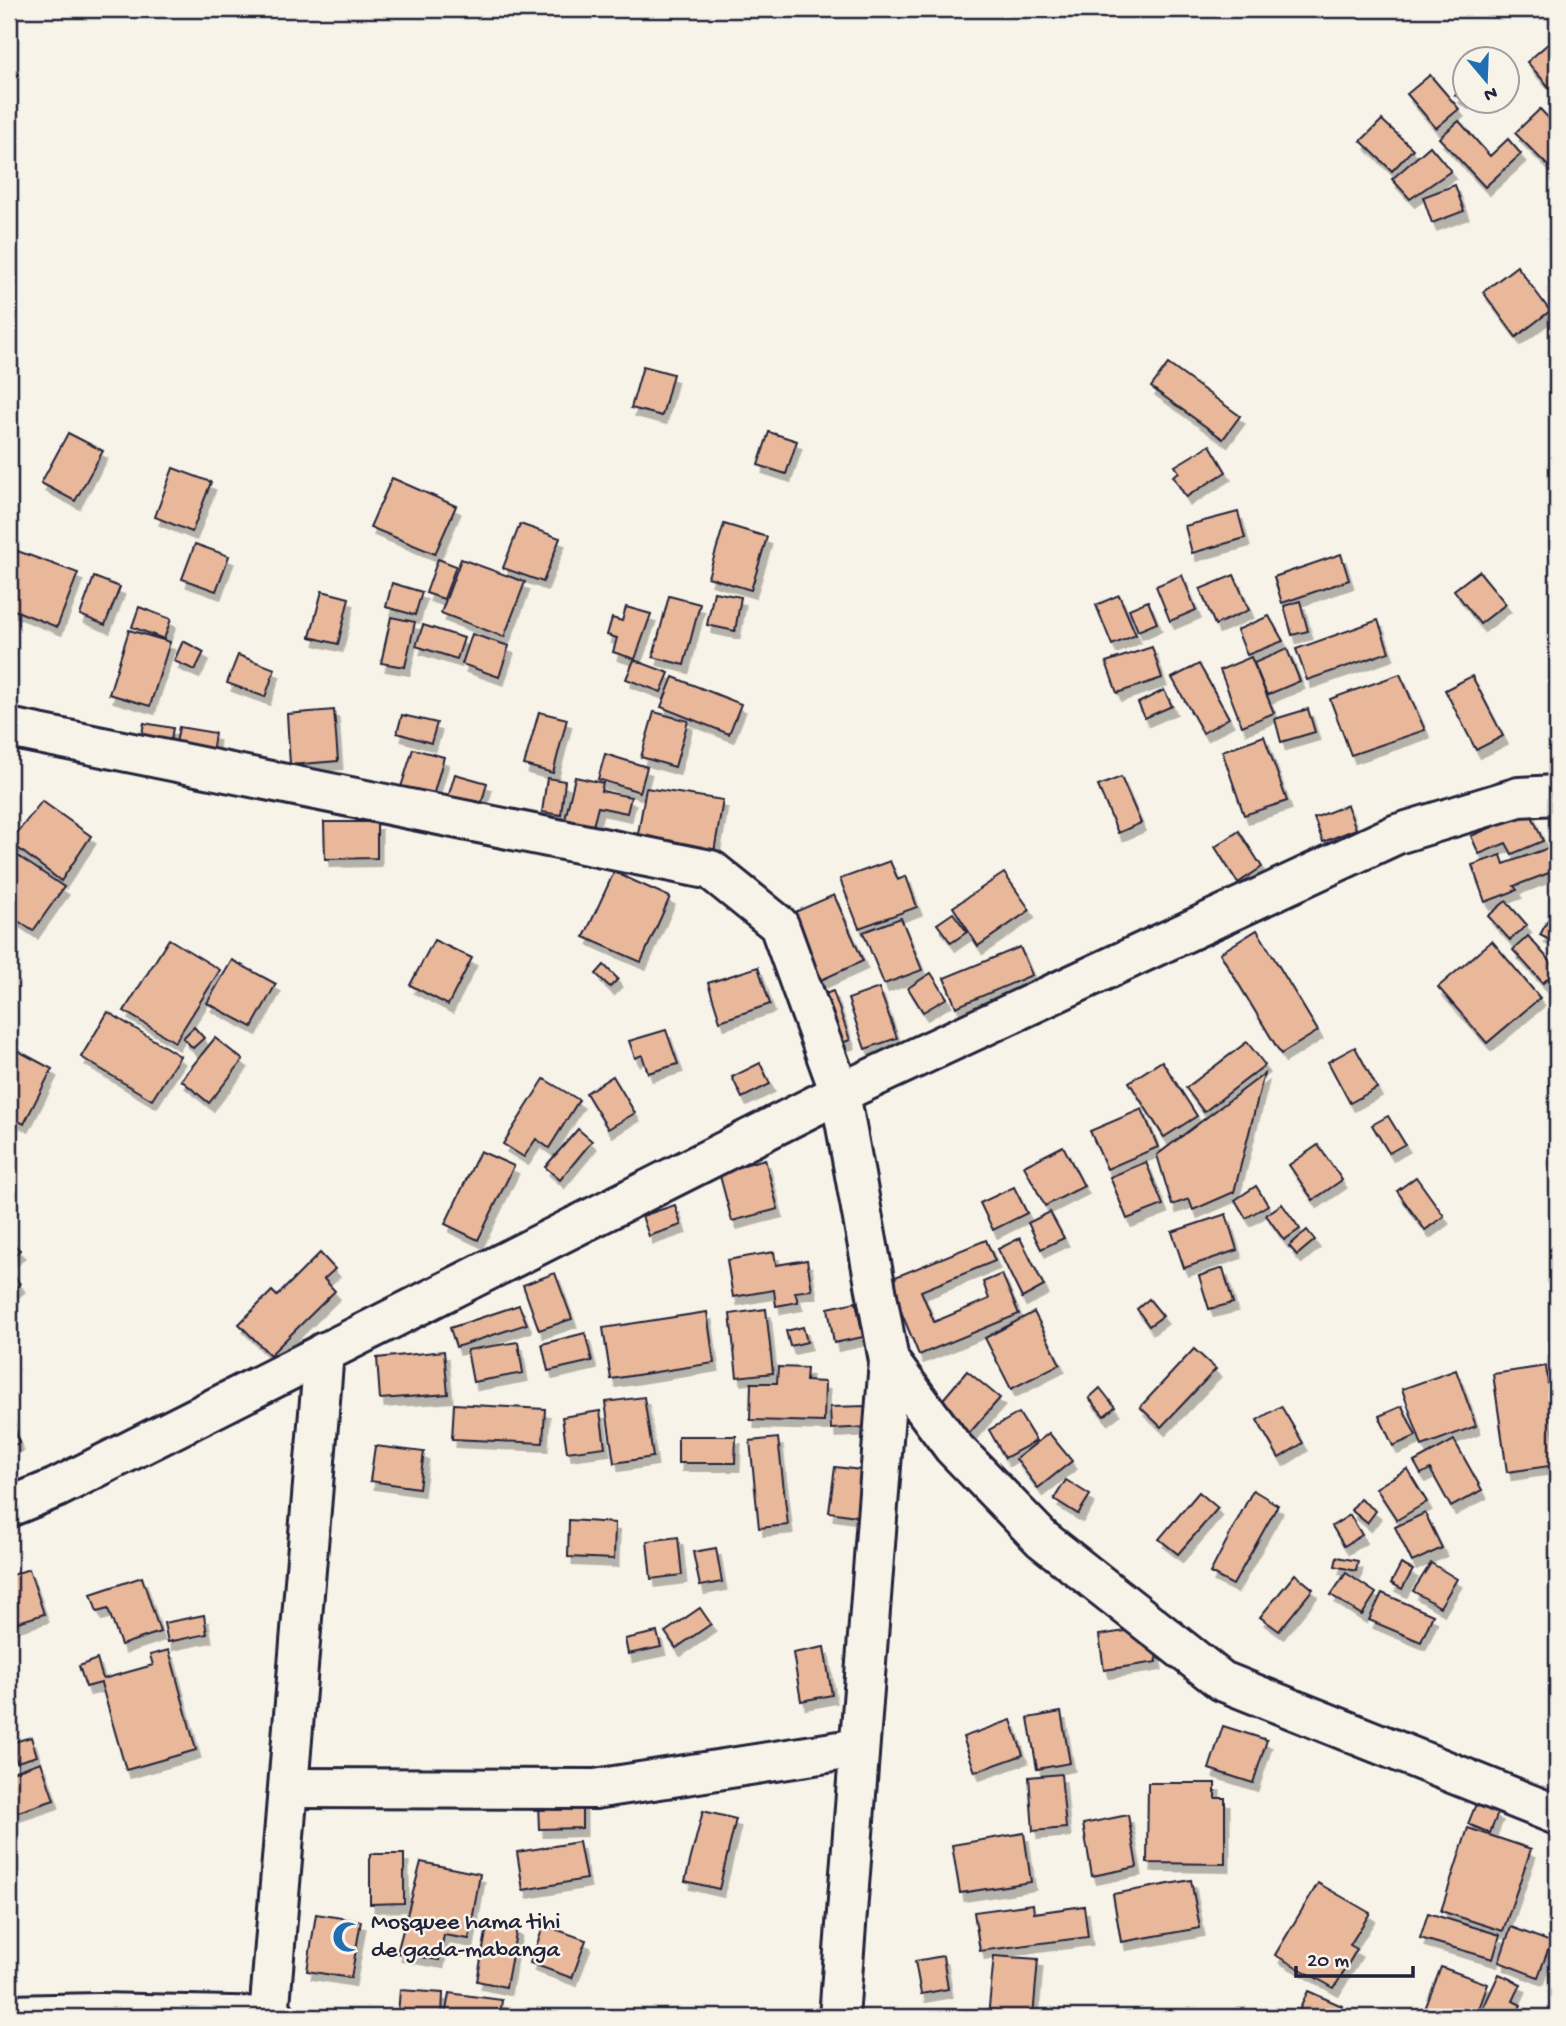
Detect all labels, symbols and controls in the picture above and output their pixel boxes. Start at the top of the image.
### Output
north arrow [1450,46,1520,116]
text: N [1481,80,1500,106]
place label: Mosquee hama tihi de gada-mabanga [371,1909,560,1966]
mosque icon: Mosquee hama tihi de gada-mabanga [331,1920,365,1954]
scale bar [1296,1935,1414,1979]
text: 20 m [1307,1950,1349,1975]

